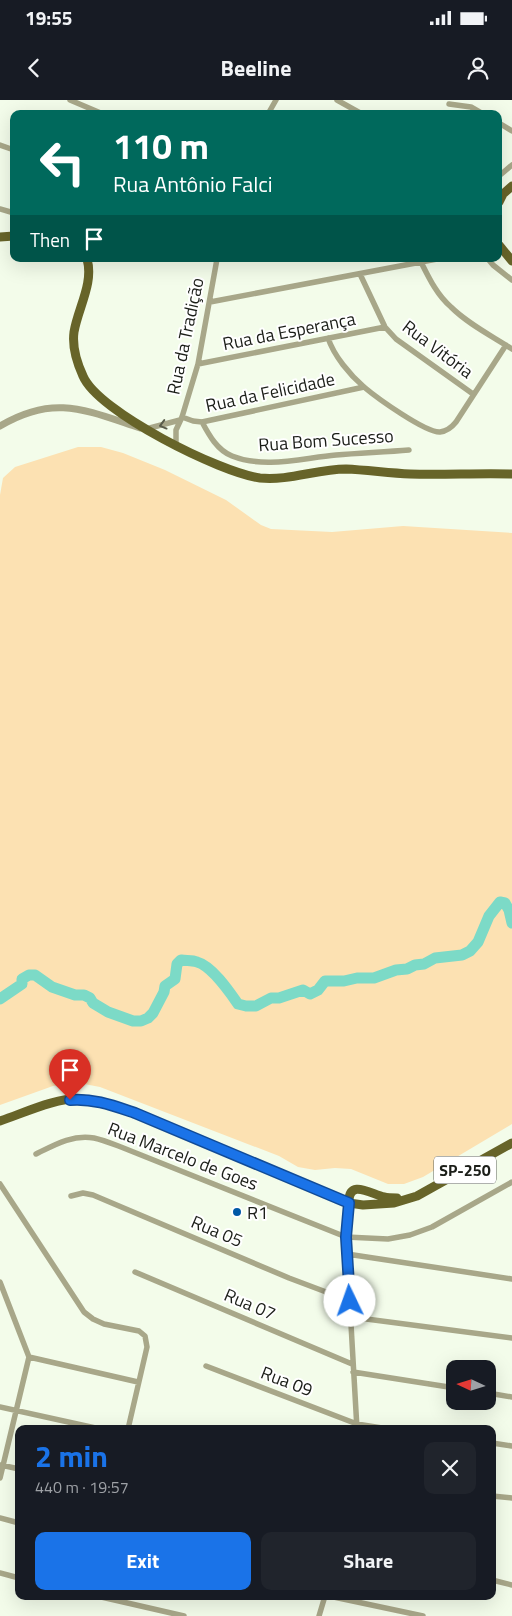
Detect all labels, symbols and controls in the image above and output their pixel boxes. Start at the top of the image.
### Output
text: 19:55 [25,3,72,32]
text: Beeline [221,51,291,85]
icon: back [20,54,48,82]
icon: person [464,54,492,82]
text: 110 m [113,119,209,173]
icon: left [30,130,95,195]
text: Rua Antônio Falci [113,167,273,201]
text: Then [30,225,70,254]
icon: arrive [80,225,108,253]
street label: Rua da Tradição [159,275,211,397]
street label: Rua da Esperança [220,305,358,357]
street label: Rua Vitória [397,313,479,385]
street label: Rua da Felicidade [203,365,337,419]
one-way arrow [158,419,167,430]
street label: Rua Bom Sucesso [257,422,395,458]
pin [49,1049,91,1100]
icon: arrive [56,1056,84,1084]
street label: Rua Marcelo de Goes [104,1115,262,1197]
road number: SP-250 [434,1156,496,1184]
place label: R1 [247,1199,268,1226]
marker: R1 [231,1206,243,1218]
street label: Rua 05 [187,1208,247,1254]
position arrow [323,1274,375,1326]
street label: Rua 07 [220,1281,280,1327]
street label: Rua 09 [257,1359,317,1403]
north arrow [446,1360,496,1410]
map controls [446,1360,496,1410]
text: 2 min [35,1433,108,1479]
button: close [424,1442,476,1494]
text: 440 m · 19:57 [35,1475,129,1499]
button: Exit [35,1532,251,1590]
button: Share [261,1532,476,1590]

